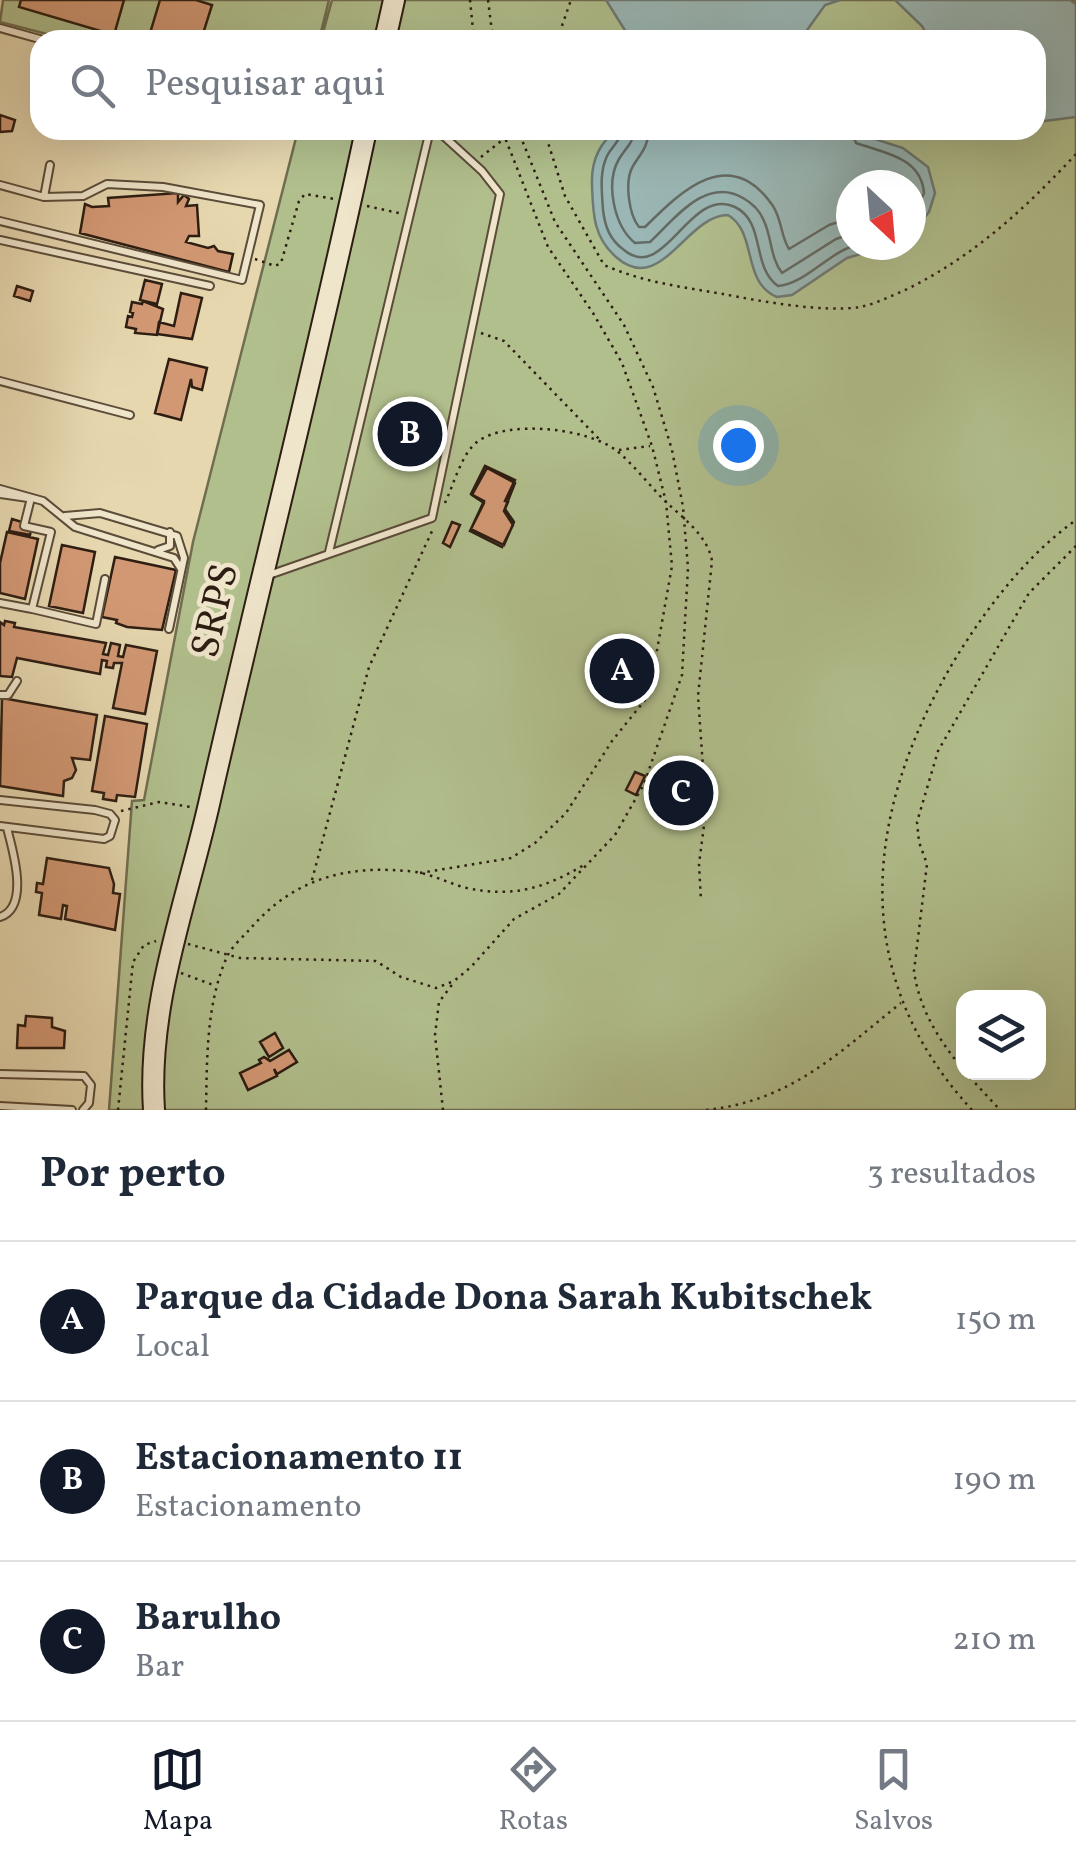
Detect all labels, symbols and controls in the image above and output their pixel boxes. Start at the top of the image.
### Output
search box [30,30,1046,140]
icon: search [65,58,120,113]
text: Pesquisar aqui [145,59,385,112]
north arrow [836,170,926,260]
pin: B [378,396,442,472]
your location [713,420,764,471]
street label: SRPS [179,559,255,663]
pin: A [590,634,654,708]
pin: C [648,756,714,830]
map controls [956,990,1046,1080]
button: layers [956,990,1046,1080]
text: Por perto [40,1146,226,1205]
text: 3 resultados [867,1153,1036,1197]
text: Parque da Cidade Dona Sarah Kubitschek [135,1273,872,1326]
text: A [61,1299,84,1343]
text: 150 m [955,1299,1036,1343]
text: Local [135,1326,210,1370]
text: Estacionamento 11 [135,1433,463,1486]
text: B [62,1459,83,1503]
text: 190 m [952,1459,1036,1503]
text: Estacionamento [135,1486,362,1530]
text: Barulho [135,1593,281,1646]
text: C [62,1619,83,1663]
text: 210 m [952,1619,1036,1663]
text: Bar [135,1646,184,1690]
tab: Mapa [143,1742,213,1841]
tab: Rotas [499,1742,568,1841]
tab: Salvos [854,1742,933,1841]

